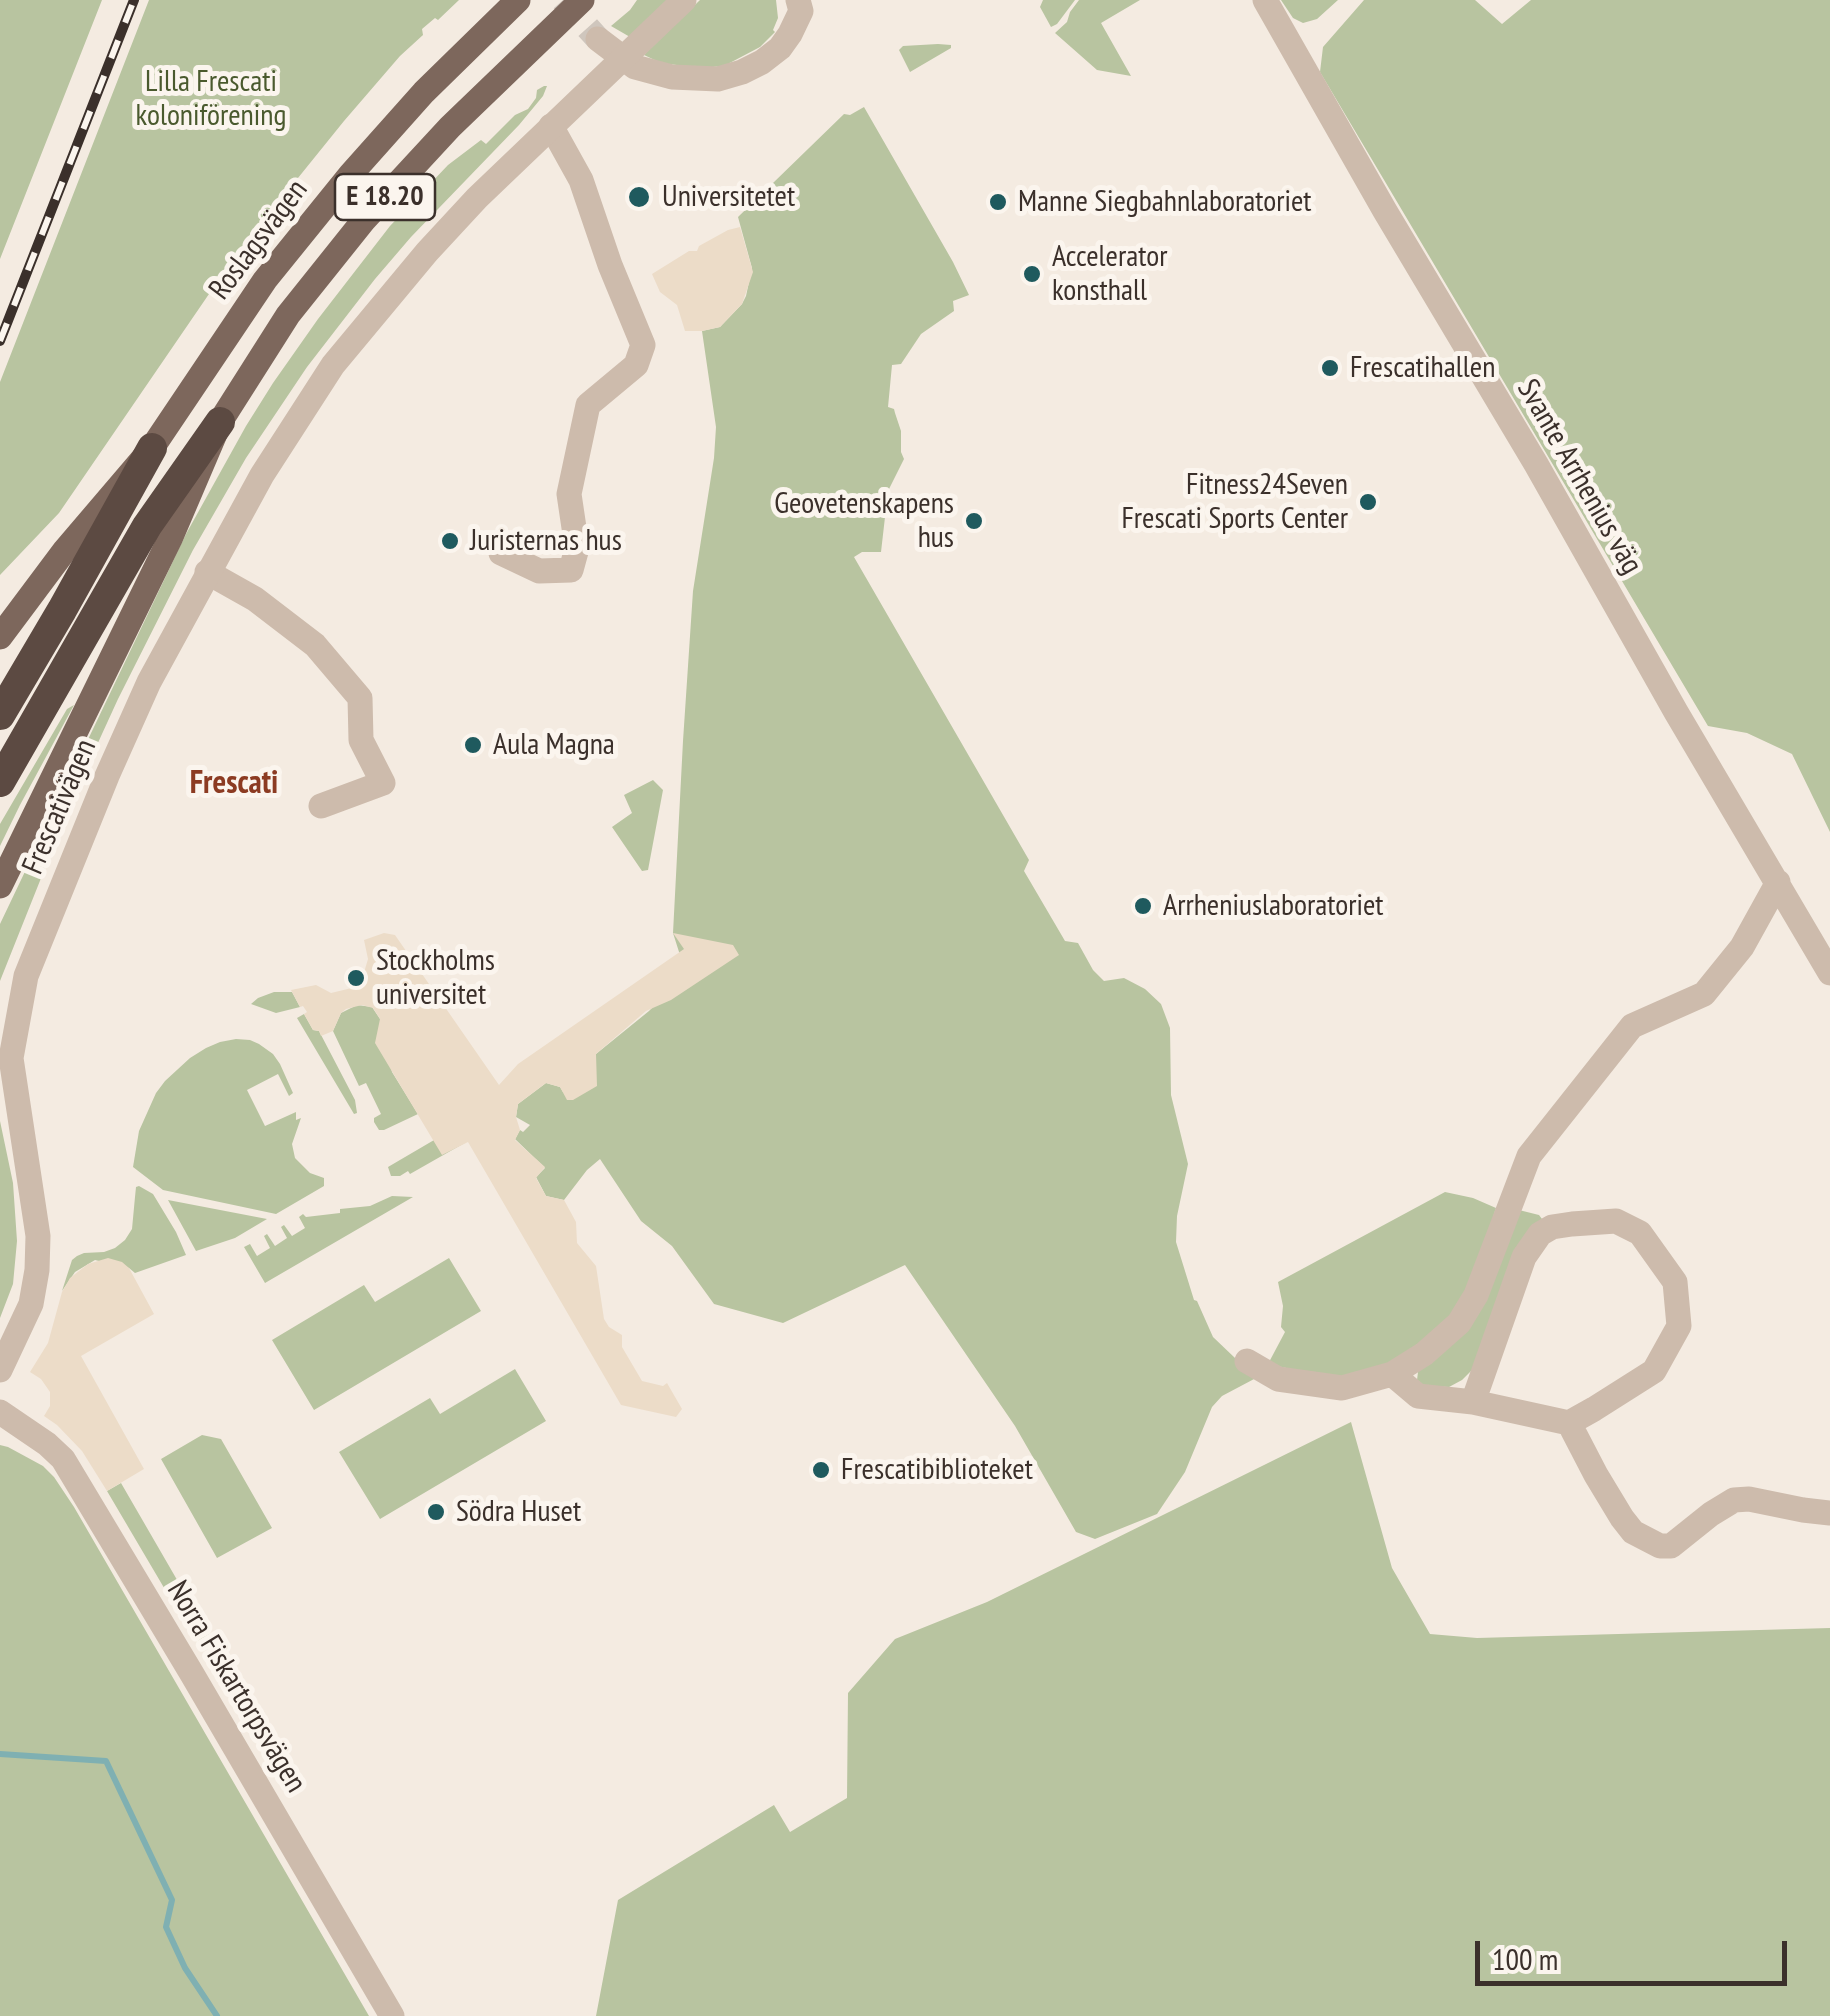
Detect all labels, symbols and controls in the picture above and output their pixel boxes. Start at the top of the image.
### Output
park label: Lilla Frescati koloniförening [136,64,286,134]
street label: Roslagsvägen [202,173,316,307]
road number: E 18.20 [335,174,435,220]
place label: Universitetet [662,179,795,215]
marker: Universitetet [626,184,652,210]
place label: Manne Siegbahnlaboratoriet [1018,184,1312,220]
marker: Manne Siegbahnlaboratoriet [987,191,1009,213]
place label: Accelerator konsthall [1052,239,1167,310]
marker: Accelerator konsthall [1021,263,1043,285]
place label: Frescatihallen [1350,350,1495,386]
marker: Frescatihallen [1319,357,1341,379]
street label: Svante Arrhenius väg [1509,373,1649,581]
place label: Fitness24Seven Frescati Sports Center [1121,467,1348,538]
place label: Geovetenskapens hus [774,486,954,556]
marker: Fitness24Seven Frescati Sports Center [1357,491,1379,513]
marker: Geovetenskapens hus [963,510,985,532]
place label: Juristernas hus [470,523,622,559]
marker: Juristernas hus [439,530,461,552]
place label: Aula Magna [493,727,615,763]
street label: Frescativägen [16,734,104,880]
marker: Aula Magna [462,734,484,756]
district label: Frescati [190,765,278,803]
place label: Arrheniuslaboratoriet [1163,888,1384,924]
marker: Arrheniuslaboratoriet [1132,895,1154,917]
place label: Stockholms universitet [376,943,495,1014]
marker: Stockholms universitet [345,967,367,989]
place label: Frescatibiblioteket [841,1452,1033,1488]
marker: Frescatibiblioteket [810,1459,832,1481]
place label: Södra Huset [456,1494,581,1530]
marker: Södra Huset [425,1501,447,1523]
street label: Norra Fiskartorpsvägen [159,1575,313,1799]
scale bar [1480,1921,1792,1983]
text: 100 m [1492,1939,1558,1978]

